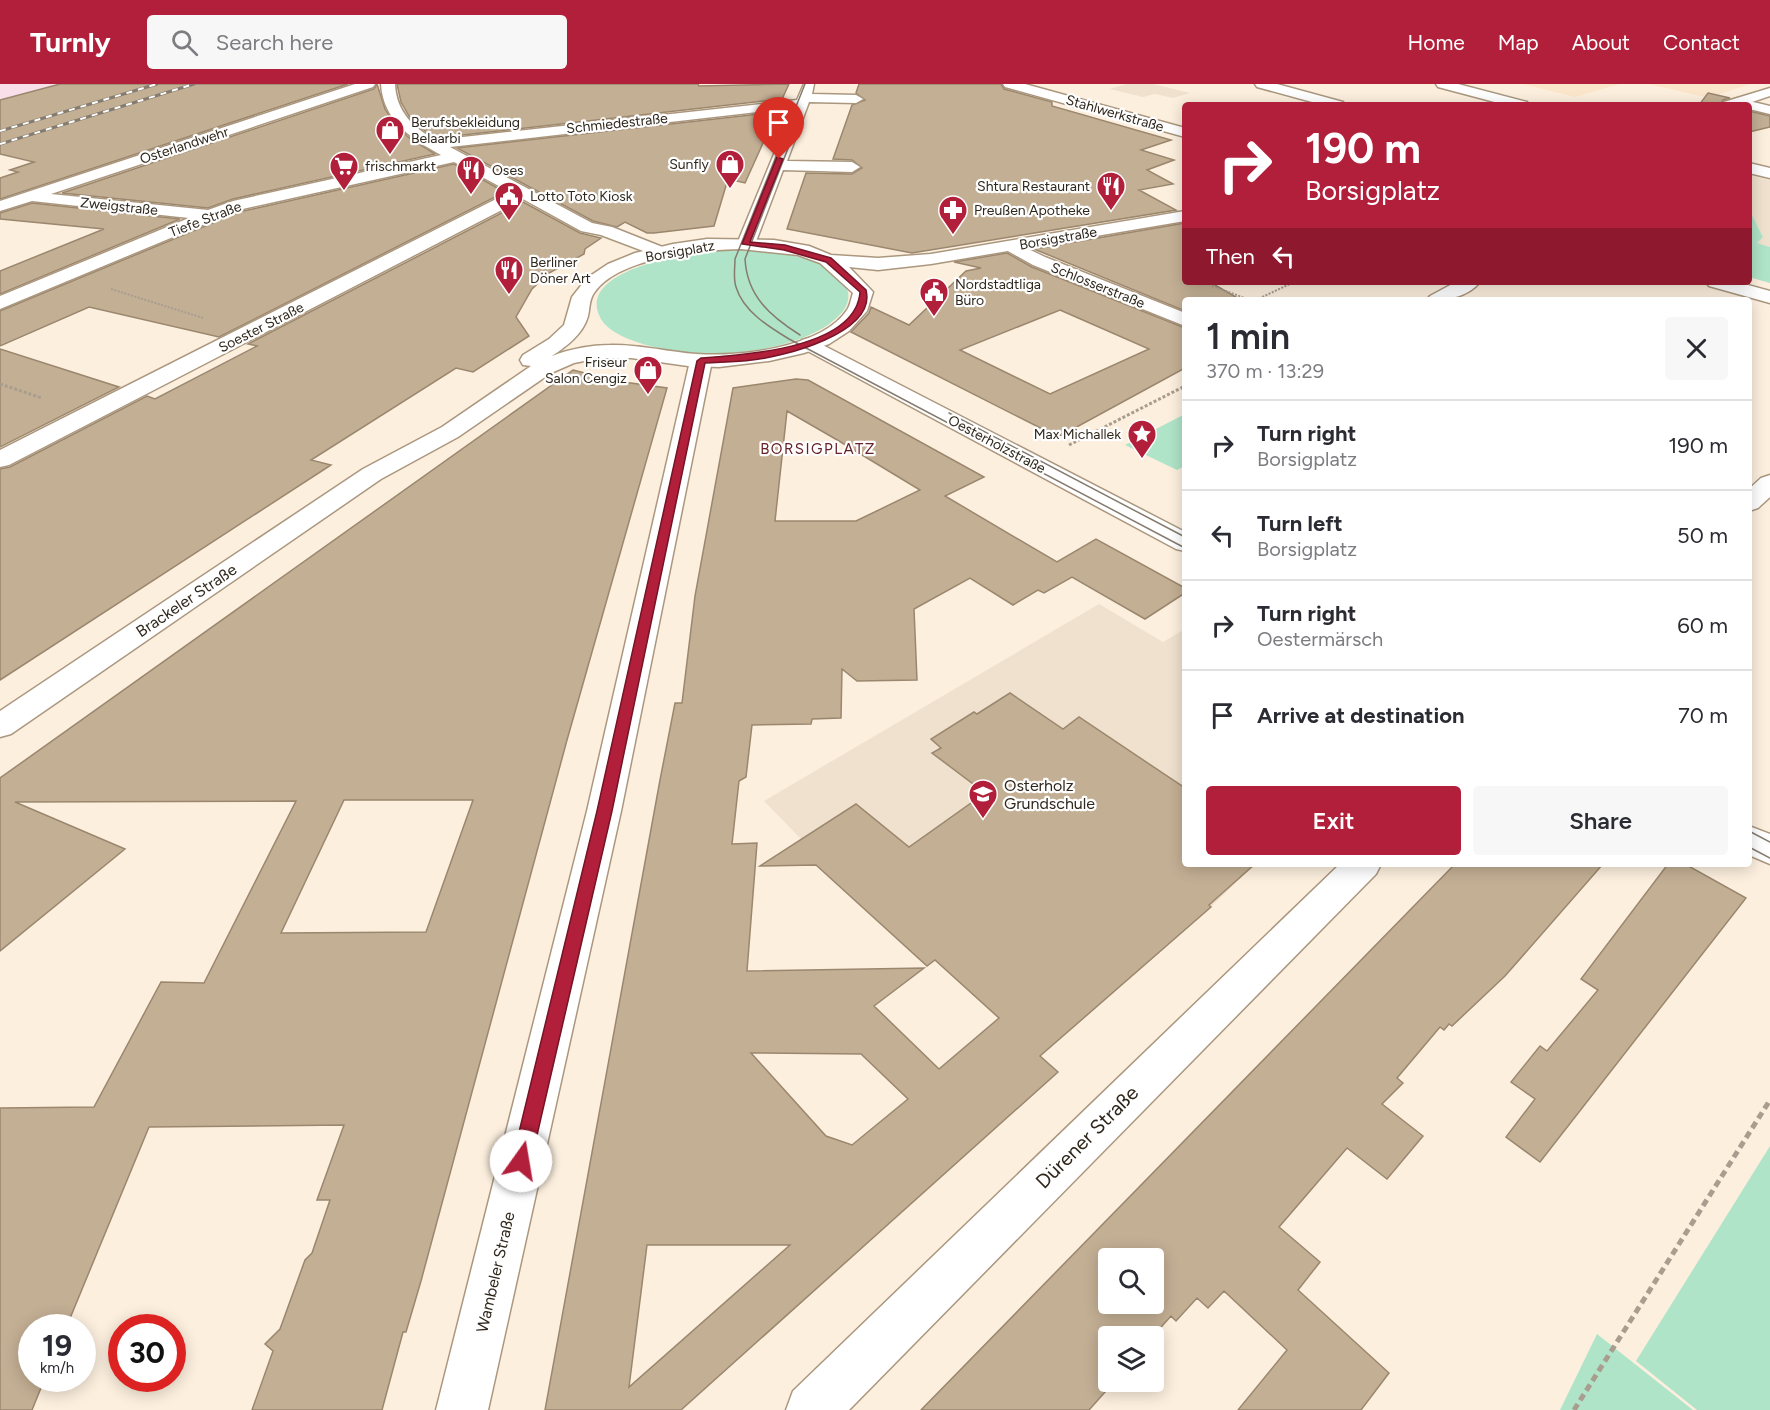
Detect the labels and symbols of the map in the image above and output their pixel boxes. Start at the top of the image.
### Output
street label: Stahlwerkstraße [1064,91,1166,136]
pin [753,97,804,159]
street label: Schmiedestraße [566,110,669,137]
shop icon: Berufsbekleidung Belaarbi [374,114,406,156]
place label: Berufsbekleidung Belaarbi [411,114,520,147]
street label: Osterlandwehr [138,123,231,168]
shop icon: Sunfly [714,148,746,190]
supermarket icon: frischmarkt [328,150,360,192]
restaurant icon: Oses [455,154,487,196]
place label: Sunfly [669,156,710,173]
place label: frischmarkt [365,158,436,175]
place label: Oses [492,162,524,179]
restaurant icon: Shtura Restaurant [1095,170,1127,212]
place label: Shtura Restaurant [977,178,1090,195]
public building icon: Lotto Toto Kiosk [493,180,525,222]
place label: Lotto Toto Kiosk [530,188,633,205]
street label: Zweigstraße [79,194,159,219]
pharmacy icon: Preußen Apotheke [937,194,969,236]
street label: Tiefe Straße [167,198,244,241]
place label: Preußen Apotheke [974,202,1090,219]
street label: Borsigstraße [1018,223,1099,254]
street label: Borsigplatz [644,237,716,266]
restaurant icon: Berliner Döner Art [493,254,525,296]
place label: Berliner Döner Art [530,254,591,287]
street label: Schlosserstraße [1048,259,1148,312]
public building icon: Nordstadtliga Büro [918,276,950,318]
place label: Nordstadtliga Büro [955,276,1041,309]
street label: Soester Straße [216,299,307,356]
place label: Friseur Salon Cengiz [545,354,627,387]
shop icon: Friseur Salon Cengiz [632,354,664,396]
street label: Oesterholzstraße [945,412,1049,477]
place icon: Max Michallek [1126,418,1158,460]
place label: Max Michallek [1034,426,1121,443]
district label: BORSIGPLATZ [760,440,876,458]
street label: Brackeler Straße [132,560,240,641]
place label: Osterholz Grundschule [1004,776,1095,813]
school or university icon: Osterholz Grundschule [967,778,999,820]
street label: Dürener Straße [1031,1081,1143,1193]
position arrow [489,1129,553,1193]
street label: Wambeler Straße [472,1210,519,1334]
speed limit sign: 30 [108,1314,186,1392]

